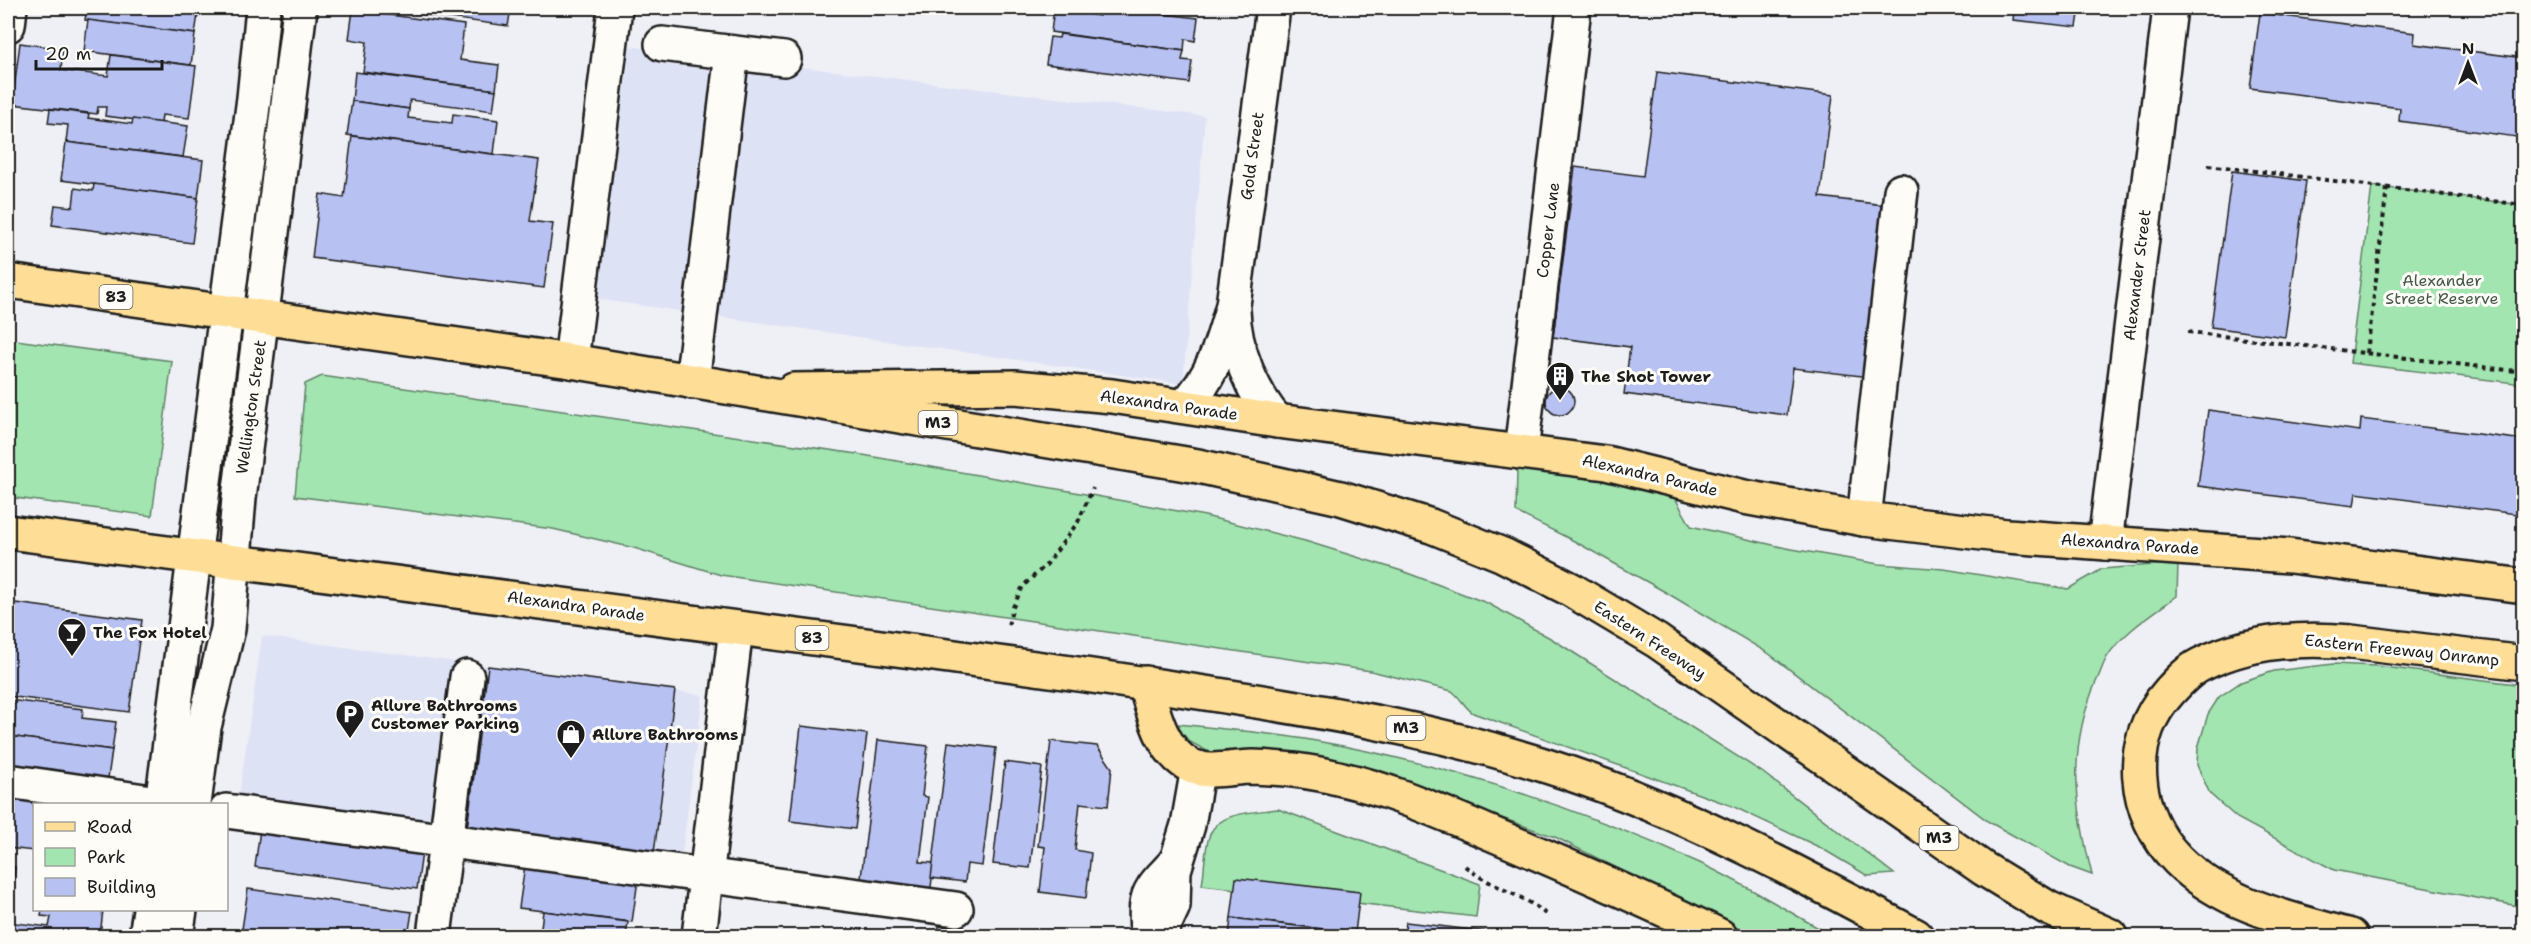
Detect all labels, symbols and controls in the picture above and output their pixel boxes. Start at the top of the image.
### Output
scale bar [36,33,162,71]
north arrow [2438,33,2498,93]
text: N [2462,38,2474,59]
text: 20 m [45,42,91,66]
street label: Gold Street [1235,110,1269,202]
street label: Copper Lane [1532,181,1564,279]
street label: Alexander Street [2119,208,2155,342]
park label: Alexander Street Reserve [2385,270,2499,309]
road number: 83 [100,285,132,309]
street label: Wellington Street [231,339,271,475]
building icon: The Shot Tower [1544,360,1576,402]
place label: The Shot Tower [1581,366,1711,387]
street label: Alexandra Parade [1099,385,1239,425]
road number: M3 [918,411,958,435]
street label: Alexandra Parade [1580,449,1720,501]
street label: Alexandra Parade [2060,529,2200,559]
street label: Alexandra Parade [506,586,646,626]
street label: Eastern Freeway [1590,596,1710,684]
bar icon: The Fox Hotel [56,616,88,658]
place label: The Fox Hotel [93,622,207,643]
road number: 83 [796,626,828,650]
street label: Eastern Freeway Onramp [2304,629,2500,671]
place label: Allure Bathrooms Customer Parking [371,695,519,734]
parking icon: Allure Bathrooms Customer Parking [334,698,366,740]
road number: M3 [1386,716,1426,740]
shop icon: Allure Bathrooms [555,718,587,760]
place label: Allure Bathrooms [592,724,739,745]
legend [33,803,228,911]
text: Road [87,815,132,839]
road number: M3 [1920,826,1958,850]
text: Park [87,845,126,869]
text: Building [87,875,156,899]

